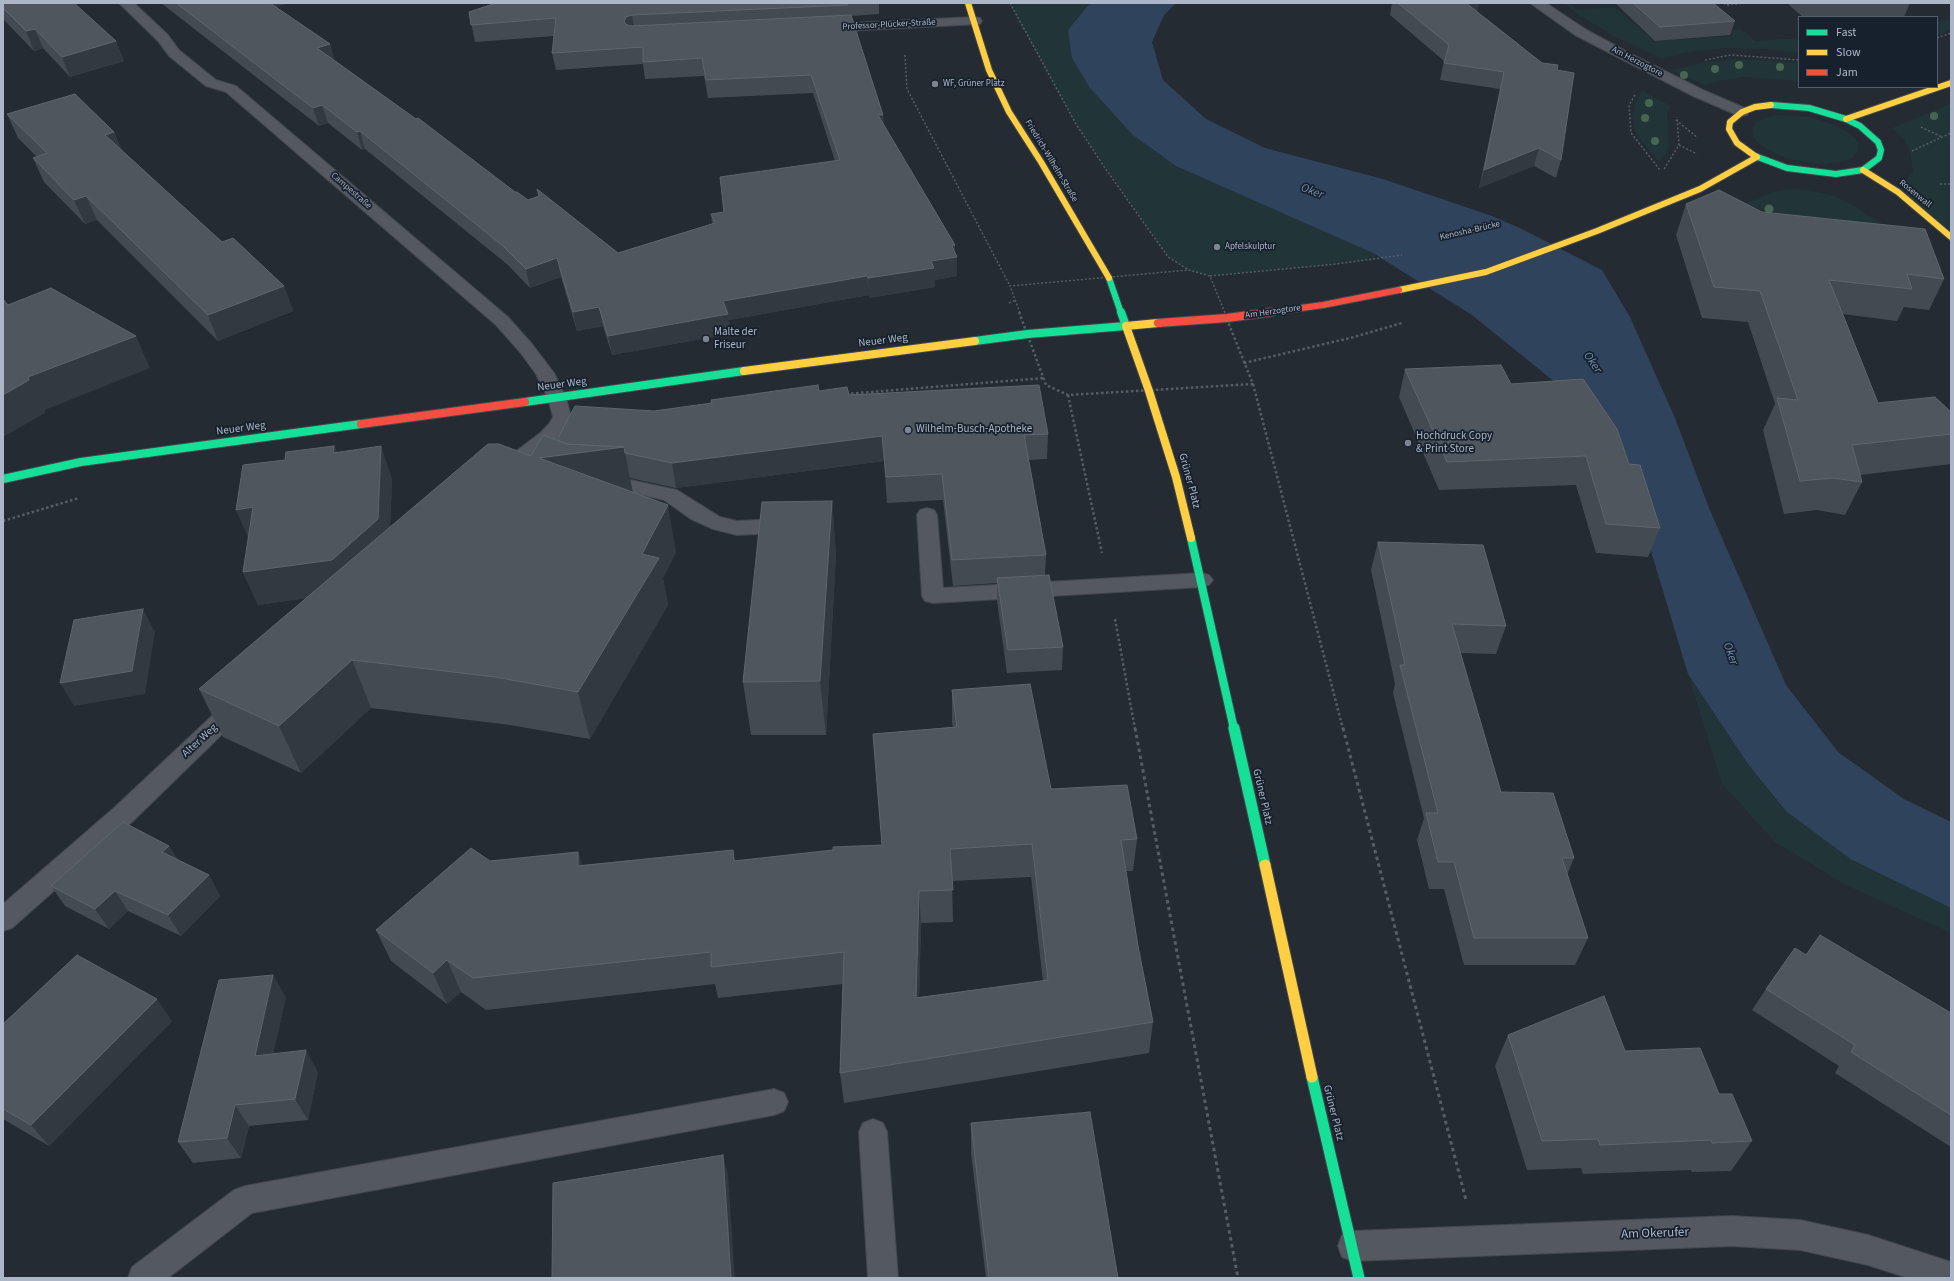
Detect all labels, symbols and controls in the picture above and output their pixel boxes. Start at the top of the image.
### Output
legend [1798,16,1938,88]
street label: Professor-Plücker-Straße [842,17,936,33]
text: Fast [1836,24,1856,41]
street label: Am Herzogtore [1610,44,1664,80]
text: Slow [1836,44,1861,61]
text: Jam [1836,64,1858,81]
marker: WF, Grüner Platz [930,79,940,89]
place label: WF, Grüner Platz [943,79,1004,89]
street label: Friedrich-Wilhelm-Straße [1022,118,1080,204]
street label: Campestraße [328,170,374,212]
street label: Rosenwall [1897,178,1933,210]
water label: Oker [1299,181,1325,203]
street label: Kenosha-Brücke [1439,219,1501,243]
marker: Apfelskulptur [1212,242,1222,252]
place label: Apfelskulptur [1225,242,1275,252]
street label: Am Herzogtore [1245,303,1301,321]
place label: Malte der Friseur [714,326,757,352]
street label: Neuer Weg [858,331,908,351]
marker: Malte der Friseur [701,334,711,344]
water label: Oker [1580,349,1604,377]
street label: Neuer Weg [537,375,587,395]
street label: Neuer Weg [216,419,266,439]
place label: Wilhelm-Busch-Apotheke [916,423,1032,437]
marker: Wilhelm-Busch-Apotheke [903,425,913,435]
place label: Hochdruck Copy & Print Store [1416,430,1492,456]
marker: Hochdruck Copy & Print Store [1403,438,1413,448]
street label: Grüner Platz [1175,452,1203,510]
water label: Oker [1719,641,1741,667]
street label: Alter Weg [180,721,220,761]
street label: Grüner Platz [1249,768,1275,826]
street label: Grüner Platz [1320,1084,1346,1142]
street label: Am Okerufer [1621,1225,1689,1243]

